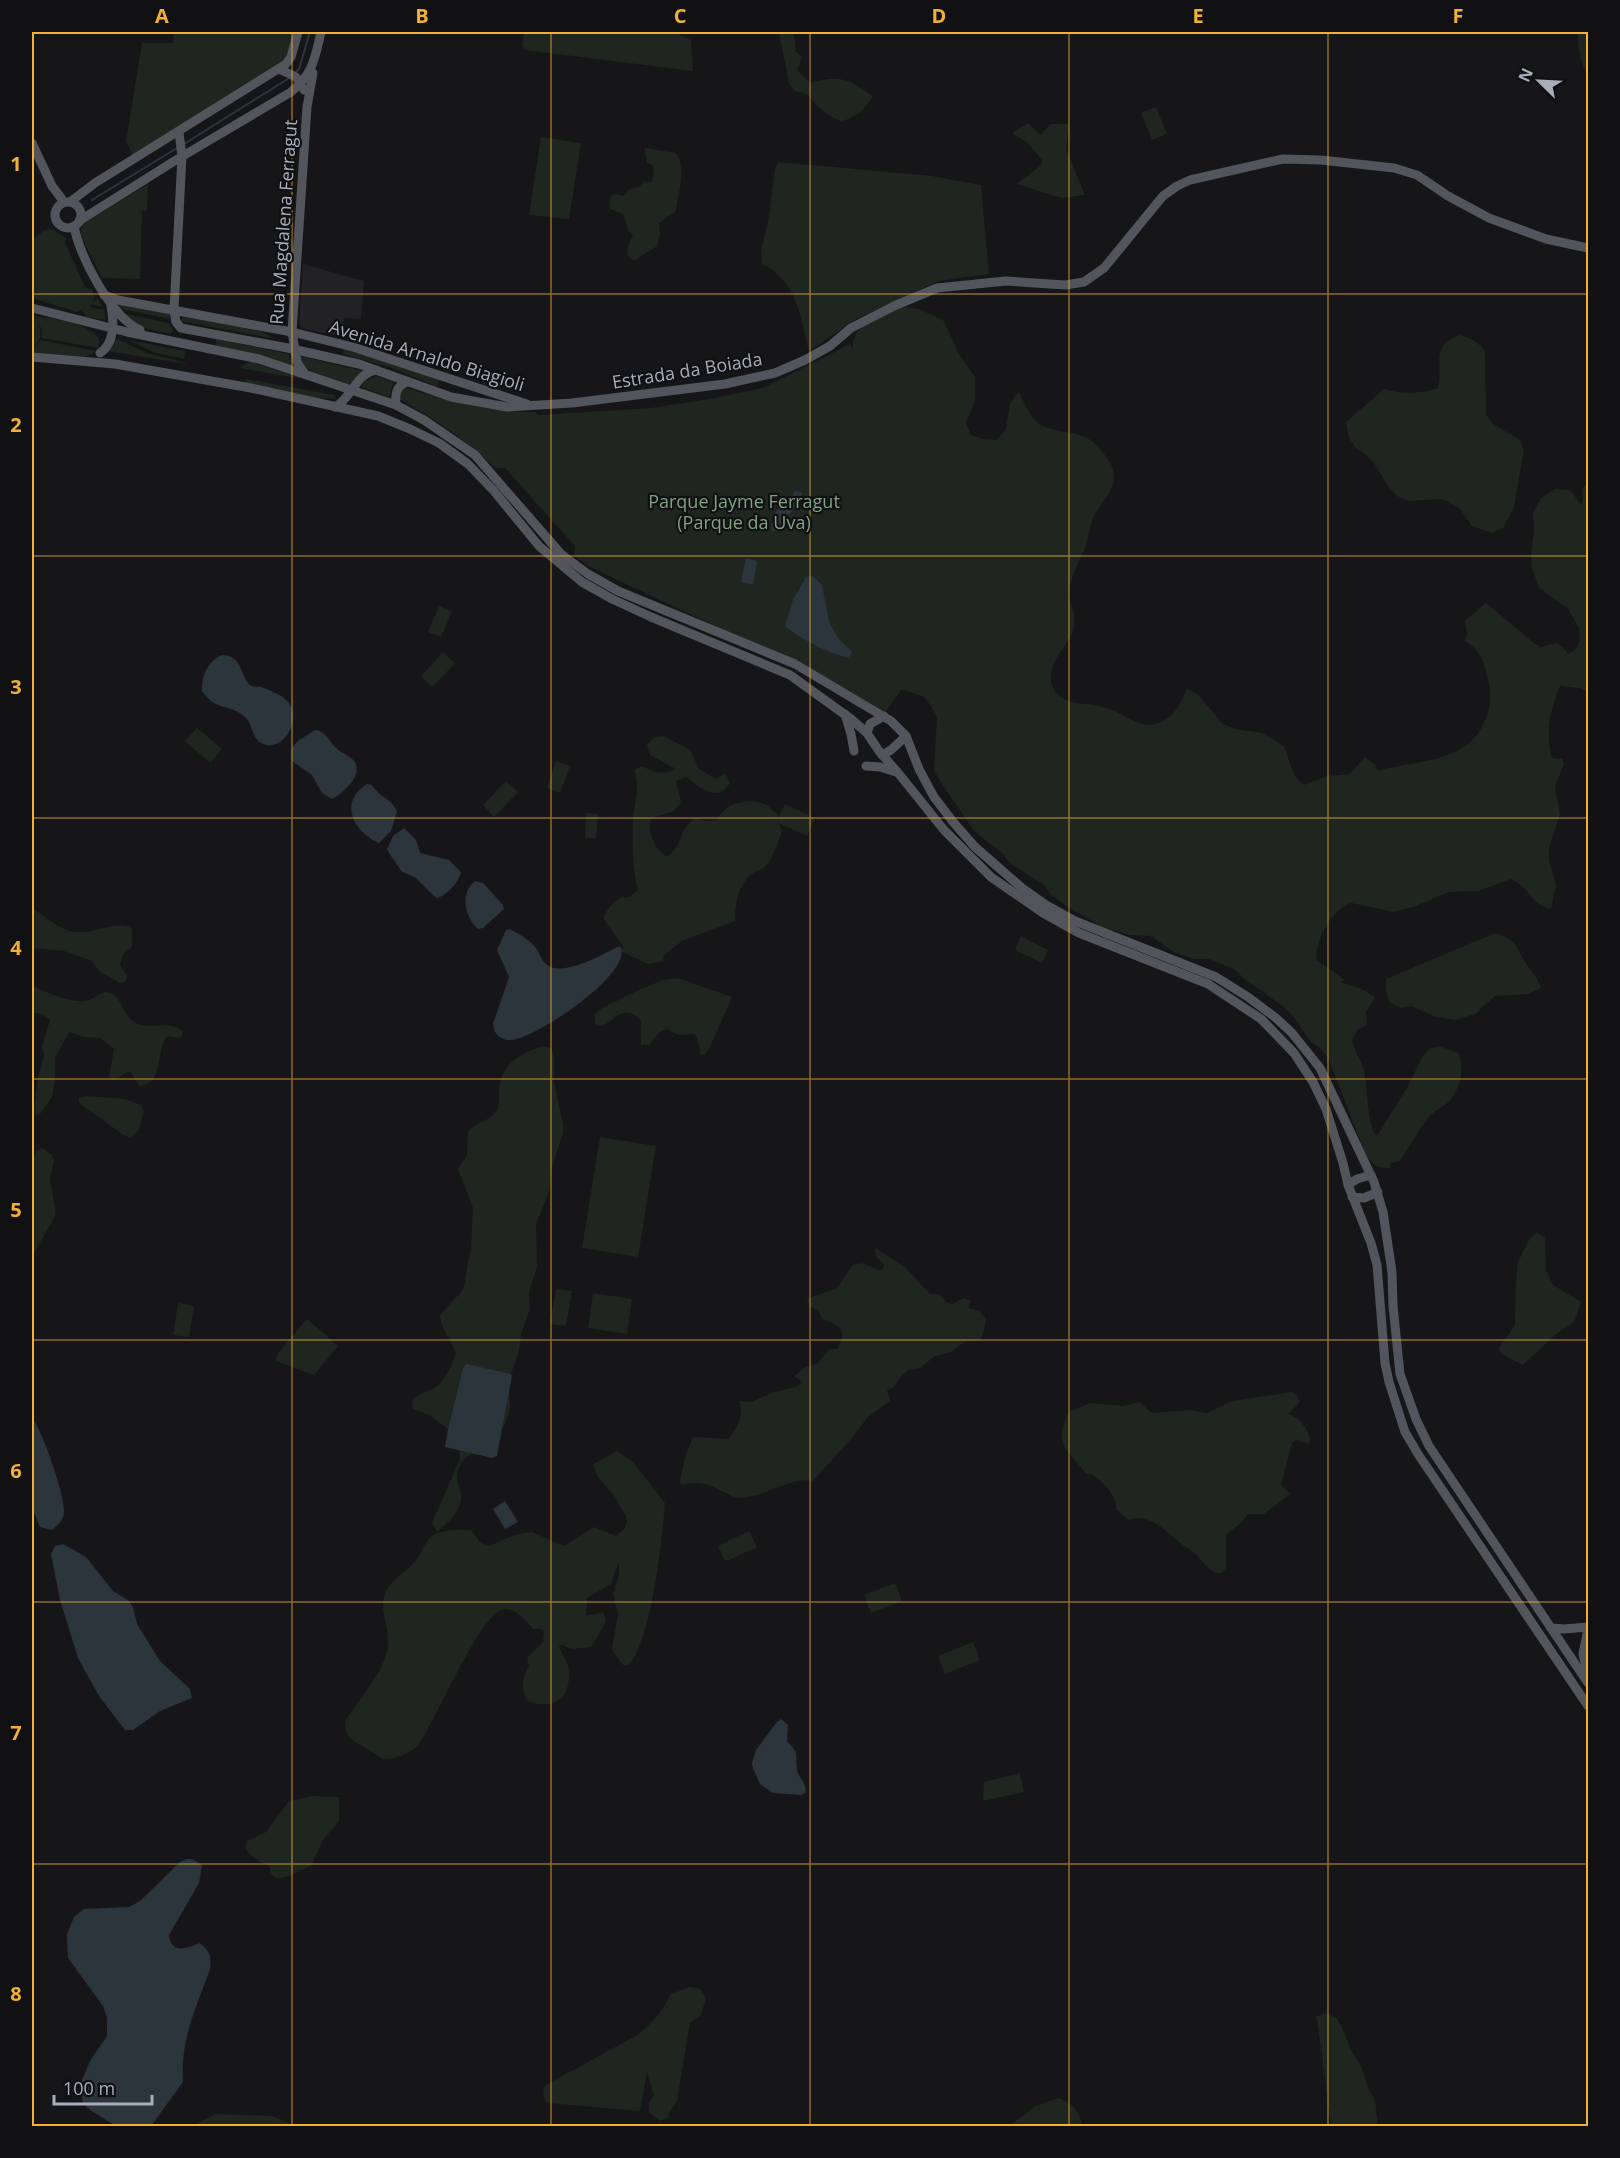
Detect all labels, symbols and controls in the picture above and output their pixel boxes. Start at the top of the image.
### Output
text: A [155,2,169,29]
text: B [415,2,429,29]
text: C [674,2,687,29]
text: D [932,2,946,29]
text: E [1192,2,1204,29]
text: F [1453,2,1463,29]
north arrow [1509,51,1569,111]
text: N [1513,64,1538,85]
street label: Rua Magdalena Ferragut [264,119,302,325]
text: 1 [10,150,22,177]
street label: Avenida Arnaldo Biagioli [326,314,528,396]
street label: Estrada da Boiada [610,346,764,394]
text: 2 [10,411,22,438]
park label: Parque Jayme Ferragut (Parque da Uva) [648,489,840,534]
text: 3 [10,673,22,700]
text: 4 [10,934,22,961]
text: 5 [10,1196,22,1223]
text: 6 [10,1457,22,1484]
text: 7 [10,1719,22,1746]
text: 8 [10,1980,22,2007]
scale bar [54,2068,152,2106]
text: 100 m [63,2076,115,2100]

